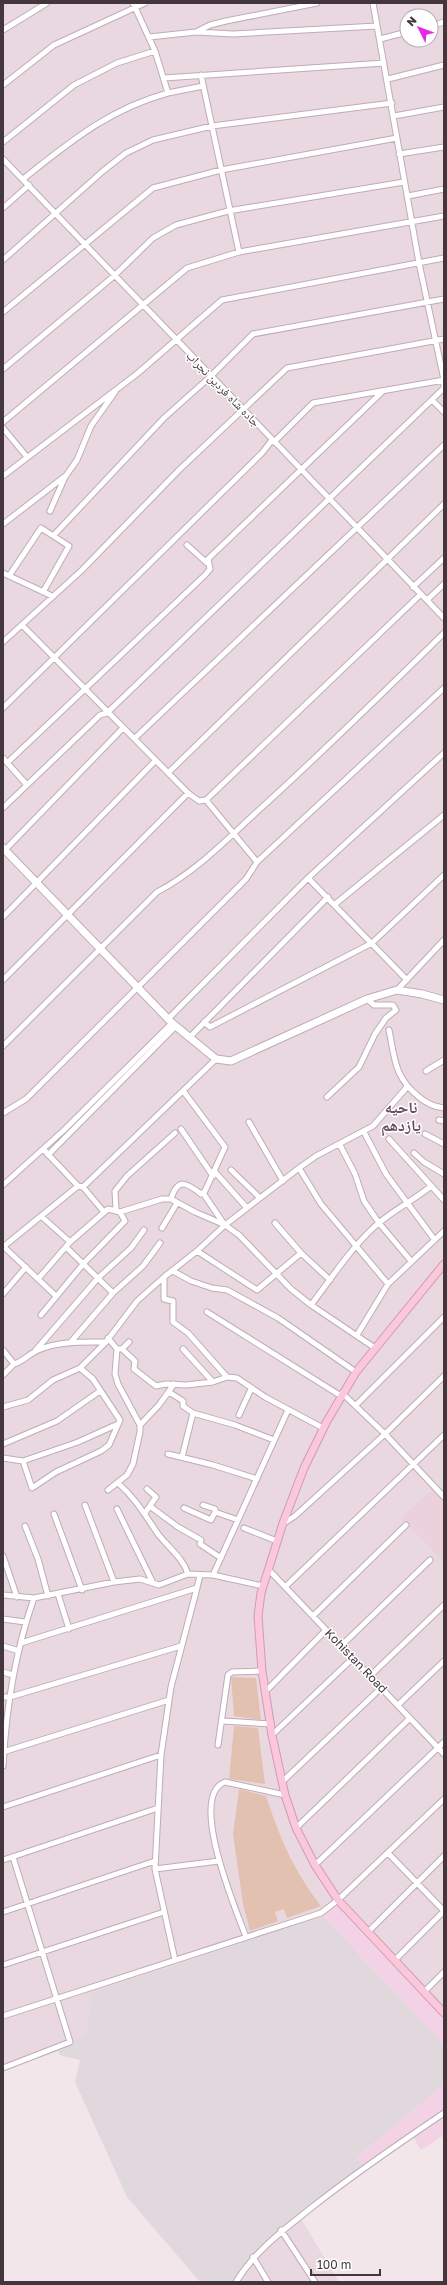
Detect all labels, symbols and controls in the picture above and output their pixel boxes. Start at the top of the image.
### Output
north arrow [399,8,439,48]
text: N [404,14,419,28]
street label: جاده شاه فردین نجراب [183,348,264,430]
district label: ناحیه یازدهم [381,1097,421,1137]
street label: Kohistan Road [322,1625,391,1696]
scale bar [311,2251,380,2277]
text: 100 m [317,2257,351,2272]

